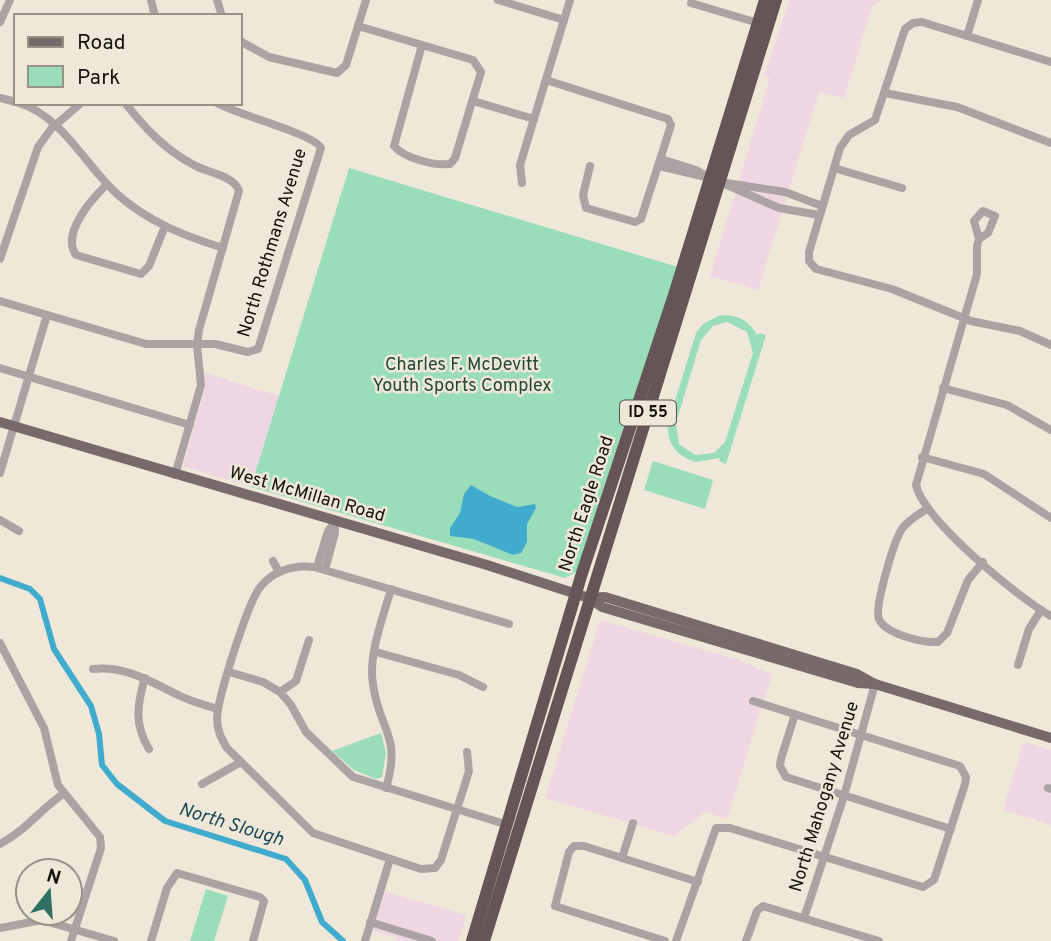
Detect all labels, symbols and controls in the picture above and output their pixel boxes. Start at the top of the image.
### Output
legend [14,14,242,105]
text: Road [77,30,126,57]
text: Park [77,65,120,92]
street label: North Rothmans Avenue [233,146,313,340]
park label: Charles F. McDevitt Youth Sports Complex [372,354,552,398]
road number: ID 55 [620,400,676,426]
street label: North Eagle Road [554,433,620,575]
street label: West McMillan Road [226,462,388,528]
street label: North Mahogany Avenue [785,699,865,895]
water label: North Slough [176,798,287,852]
north arrow [14,857,84,927]
text: N [43,864,63,891]

